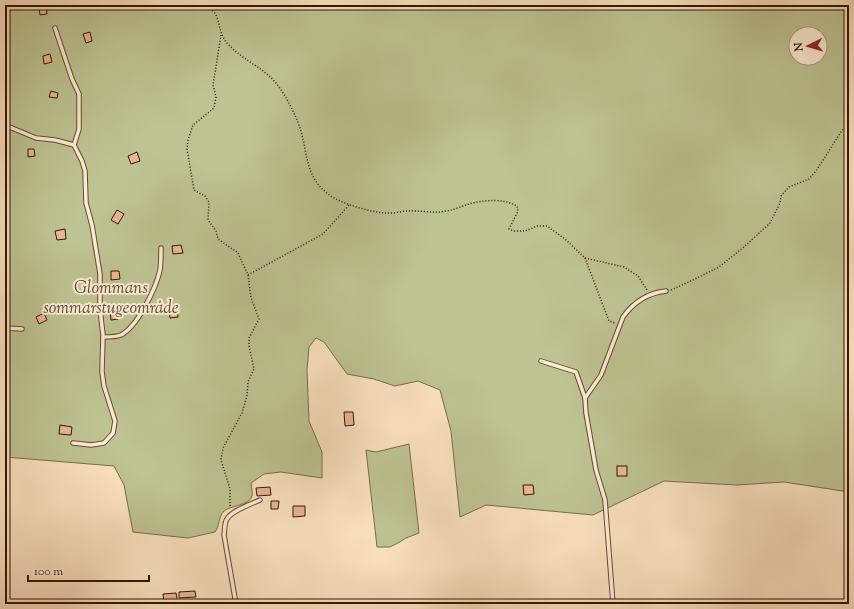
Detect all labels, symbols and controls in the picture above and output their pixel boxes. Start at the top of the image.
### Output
north arrow [788,26,828,66]
text: N [791,41,807,53]
park label: Glommans sommarstugeområde [43,277,179,321]
scale bar [28,557,149,583]
text: 100 m [34,563,63,581]

